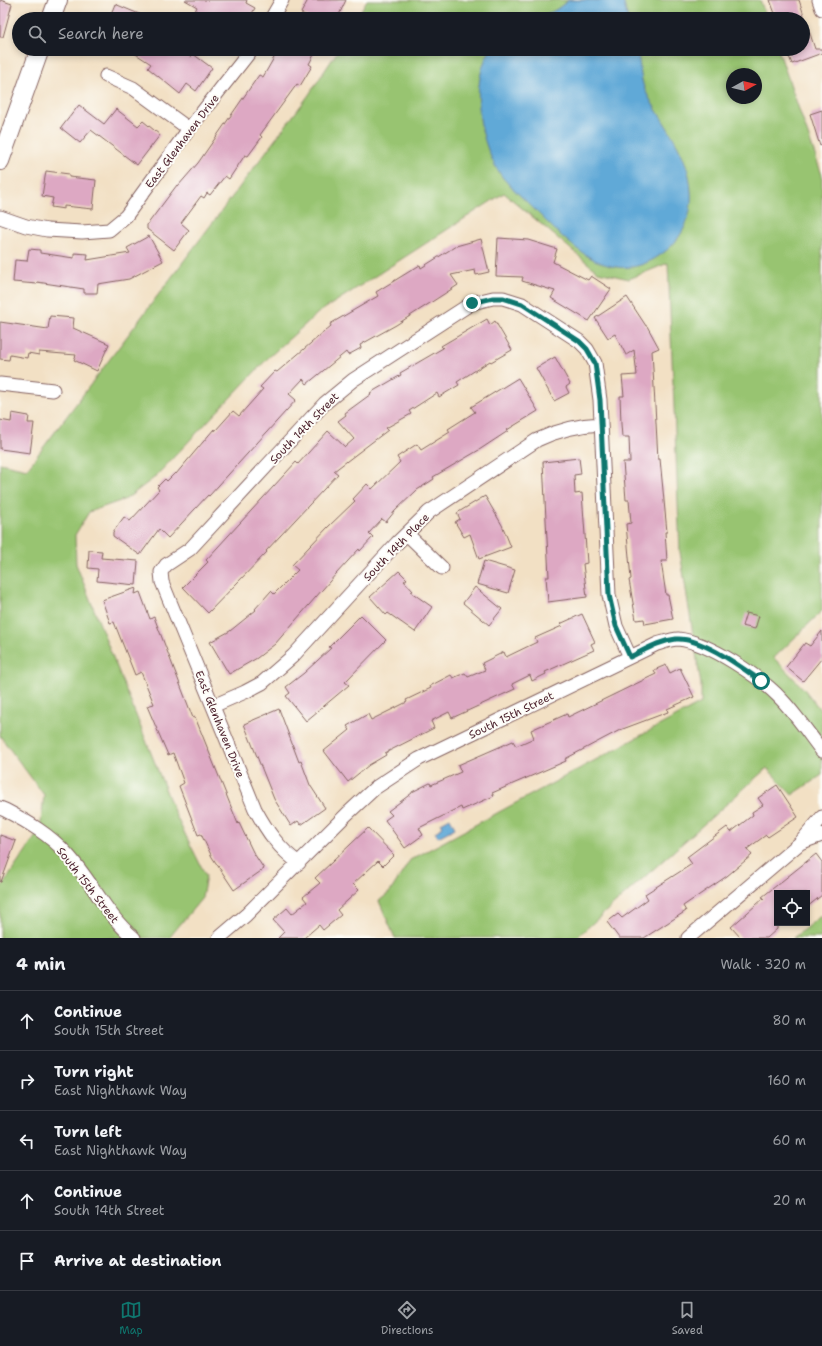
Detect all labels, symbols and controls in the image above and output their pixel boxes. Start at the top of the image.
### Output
search box [12,12,810,56]
icon: search [26,23,48,45]
text: Search here [58,24,144,44]
north arrow [726,68,762,104]
street label: East Glenhaven Drive [142,91,223,191]
route end [463,294,481,312]
street label: South 14th Street [266,389,342,467]
street label: South 14th Place [360,510,433,585]
street label: East Glenhaven Drive [191,668,248,780]
route start [752,672,770,690]
street label: South 15th Street [466,688,556,743]
street label: South 15th Street [53,844,122,927]
map controls [774,890,810,926]
button: locate [774,890,810,926]
text: 4 min [16,953,66,975]
text: Walk · 320 m [720,956,806,973]
text: Continue [54,1002,122,1022]
icon: ahead [16,1010,38,1032]
text: 80 m [772,1012,806,1029]
text: South 15th Street [54,1022,164,1039]
text: Turn right [54,1062,134,1082]
icon: right [16,1070,38,1092]
text: 160 m [768,1072,806,1089]
text: East Nighthawk Way [54,1082,187,1099]
text: Turn left [54,1122,122,1142]
icon: left [16,1130,38,1152]
text: 60 m [773,1132,806,1149]
text: East Nighthawk Way [54,1142,187,1159]
text: Continue [54,1182,122,1202]
icon: ahead [16,1190,38,1212]
text: 20 m [773,1192,806,1209]
text: South 14th Street [54,1202,165,1219]
icon: arrive [16,1250,38,1272]
text: Arrive at destination [54,1251,222,1271]
tab: Map [119,1299,143,1338]
tab: Directions [381,1299,433,1338]
tab: Saved [672,1299,703,1338]

